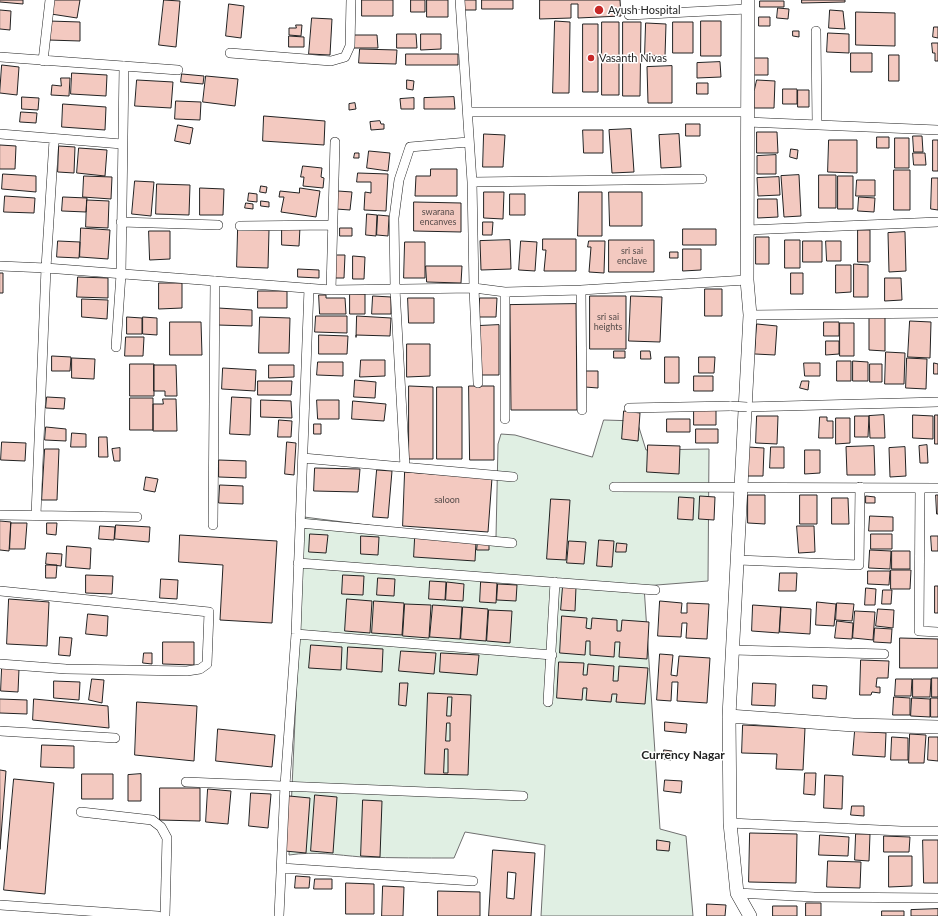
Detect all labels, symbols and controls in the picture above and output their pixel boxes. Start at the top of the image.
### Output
place label: Ayush Hospital [608,3,681,17]
marker: Ayush Hospital [593,4,605,16]
place label: Vasanth Nivas [599,51,667,65]
marker: Vasanth Nivas [586,53,596,63]
house number: swarana encanves [420,207,456,228]
house number: sri sai enclave [617,246,647,267]
house number: sri sai heights [594,312,622,333]
house number: saloon [434,495,460,505]
district label: Currency Nagar [641,748,725,762]

